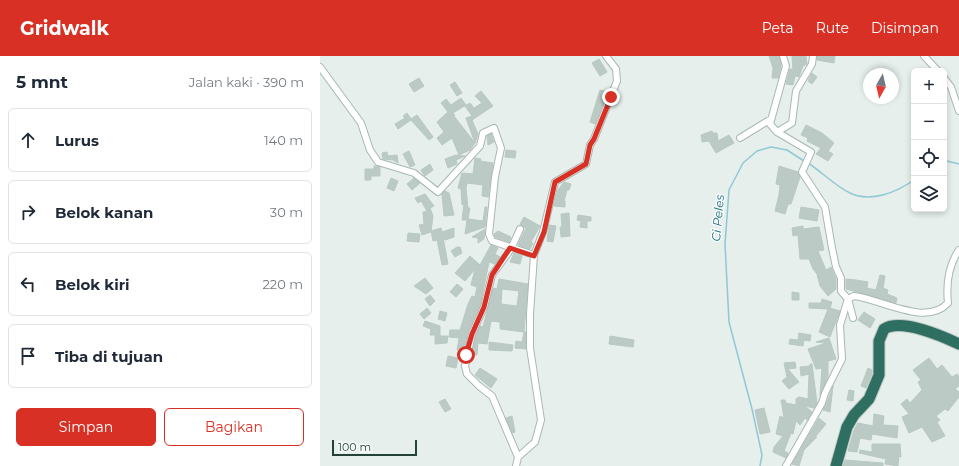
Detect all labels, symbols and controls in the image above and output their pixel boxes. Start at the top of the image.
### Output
text: Gridwalk [20,17,109,40]
text: Peta [762,19,794,37]
text: Rute [816,19,849,37]
text: Disimpan [871,19,939,37]
north arrow [863,68,899,104]
map controls [911,68,947,212]
button: + [911,68,947,104]
text: 5 mnt [16,72,68,92]
text: Jalan kaki · 390 m [189,74,304,90]
route end [602,88,620,106]
button: − [911,104,947,140]
icon: ahead [17,129,39,151]
text: Lurus [55,131,99,150]
text: 140 m [264,132,303,148]
button: locate [911,140,947,176]
button: layers [911,176,947,212]
water label: Ci Peles [708,194,727,242]
icon: right [17,201,39,223]
text: Belok kanan [55,203,153,222]
text: 30 m [270,204,303,220]
icon: left [17,273,39,295]
text: Belok kiri [55,275,130,294]
text: 220 m [262,276,303,292]
icon: arrive [17,345,39,367]
route start [457,346,475,364]
text: Tiba di tujuan [55,347,163,366]
button: Simpan [16,408,156,446]
button: Bagikan [164,408,304,446]
scale bar [332,438,417,457]
text: 100 m [338,440,371,454]

